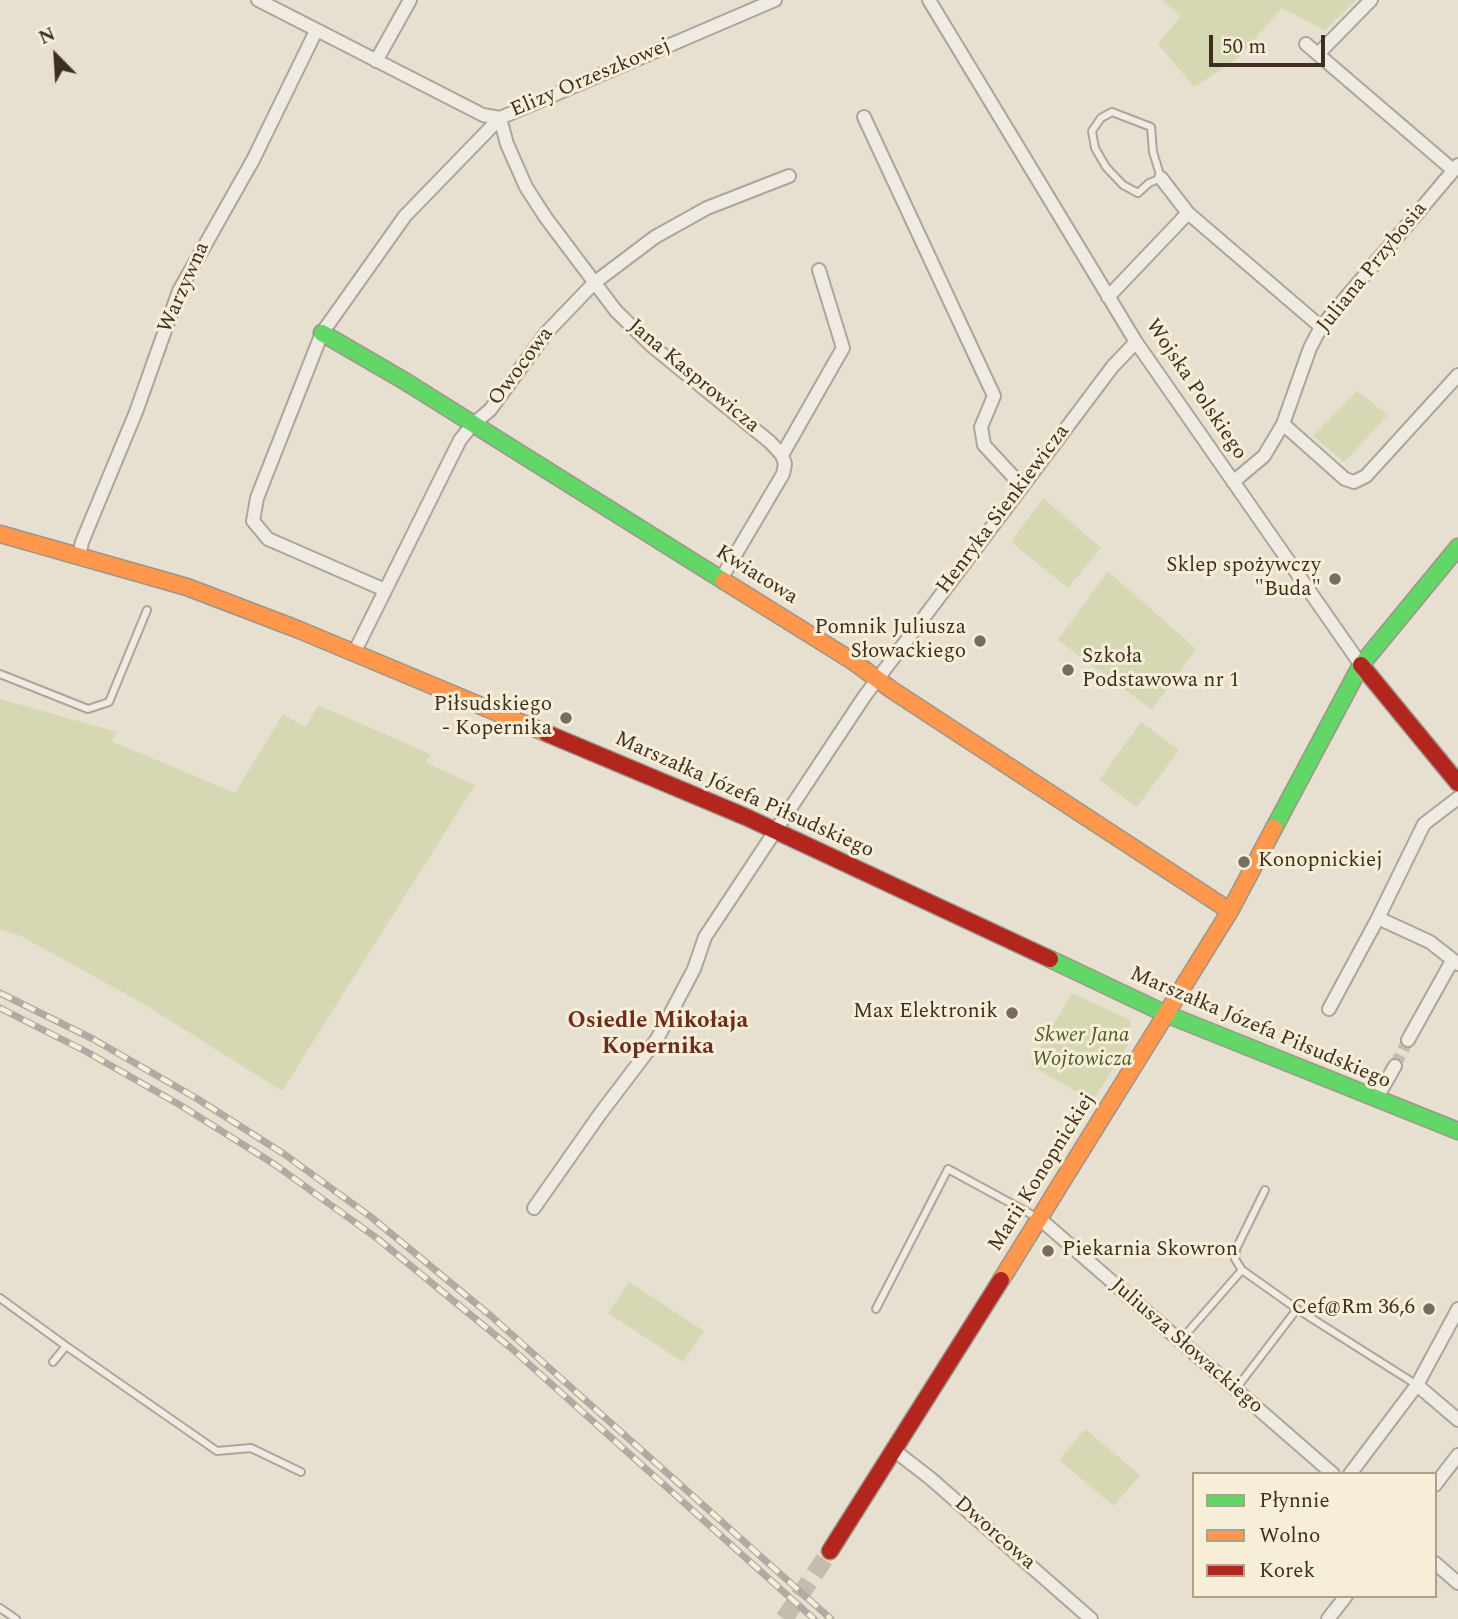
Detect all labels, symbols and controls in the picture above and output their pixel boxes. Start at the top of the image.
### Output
text: N [34,20,60,53]
north arrow [21,21,91,91]
scale bar [1213,21,1328,65]
text: 50 m [1222,31,1266,63]
street label: Elizy Orzeszkowej [507,34,675,124]
street label: Juliana Przybosia [1312,197,1434,339]
street label: Warzywna [154,238,216,338]
street label: Jana Kasprowicza [622,315,764,439]
street label: Wojska Polskiego [1139,315,1251,465]
street label: Owocowa [484,323,560,411]
street label: Henryka Sienkiewicza [932,420,1076,600]
street label: Kwiatowa [710,541,802,611]
place label: Sklep spożywczy "Buda" [1166,554,1321,604]
marker: Sklep spożywczy "Buda" [1327,571,1343,587]
place label: Pomnik Juliusza Słowackiego [814,616,966,666]
marker: Pomnik Juliusza Słowackiego [972,633,988,649]
place label: Szkoła Podstawowa nr 1 [1082,645,1240,695]
marker: Szkoła Podstawowa nr 1 [1060,662,1076,678]
place label: Piłsudskiego - Kopernika [434,693,552,743]
marker: Piłsudskiego - Kopernika [558,710,574,726]
street label: Marszałka Józefa Piłsudskiego [610,727,878,865]
place label: Konopnickiej [1258,849,1383,875]
marker: Konopnickiej [1236,854,1252,870]
street label: Marszałka Józefa Piłsudskiego [1126,962,1394,1096]
place label: Max Elektronik [853,1000,998,1026]
marker: Max Elektronik [1004,1005,1020,1021]
district label: Osiedle Mikołaja Kopernika [568,1008,748,1062]
park label: Skwer Jana Wojtowicza [1032,1024,1132,1074]
street label: Marii Konopnickiej [984,1089,1102,1257]
place label: Piekarnia Skowron [1062,1238,1238,1264]
marker: Piekarnia Skowron [1040,1243,1056,1259]
street label: Juliusza Słowackiego [1104,1274,1268,1420]
place label: Cef@Rm 36,6 [1292,1296,1415,1322]
marker: Cef@Rm 36,6 [1421,1301,1437,1317]
legend [1192,1472,1437,1598]
text: Płynnie [1259,1485,1330,1517]
street label: Dworcowa [948,1492,1040,1576]
text: Wolno [1259,1520,1320,1552]
text: Korek [1259,1555,1315,1587]

